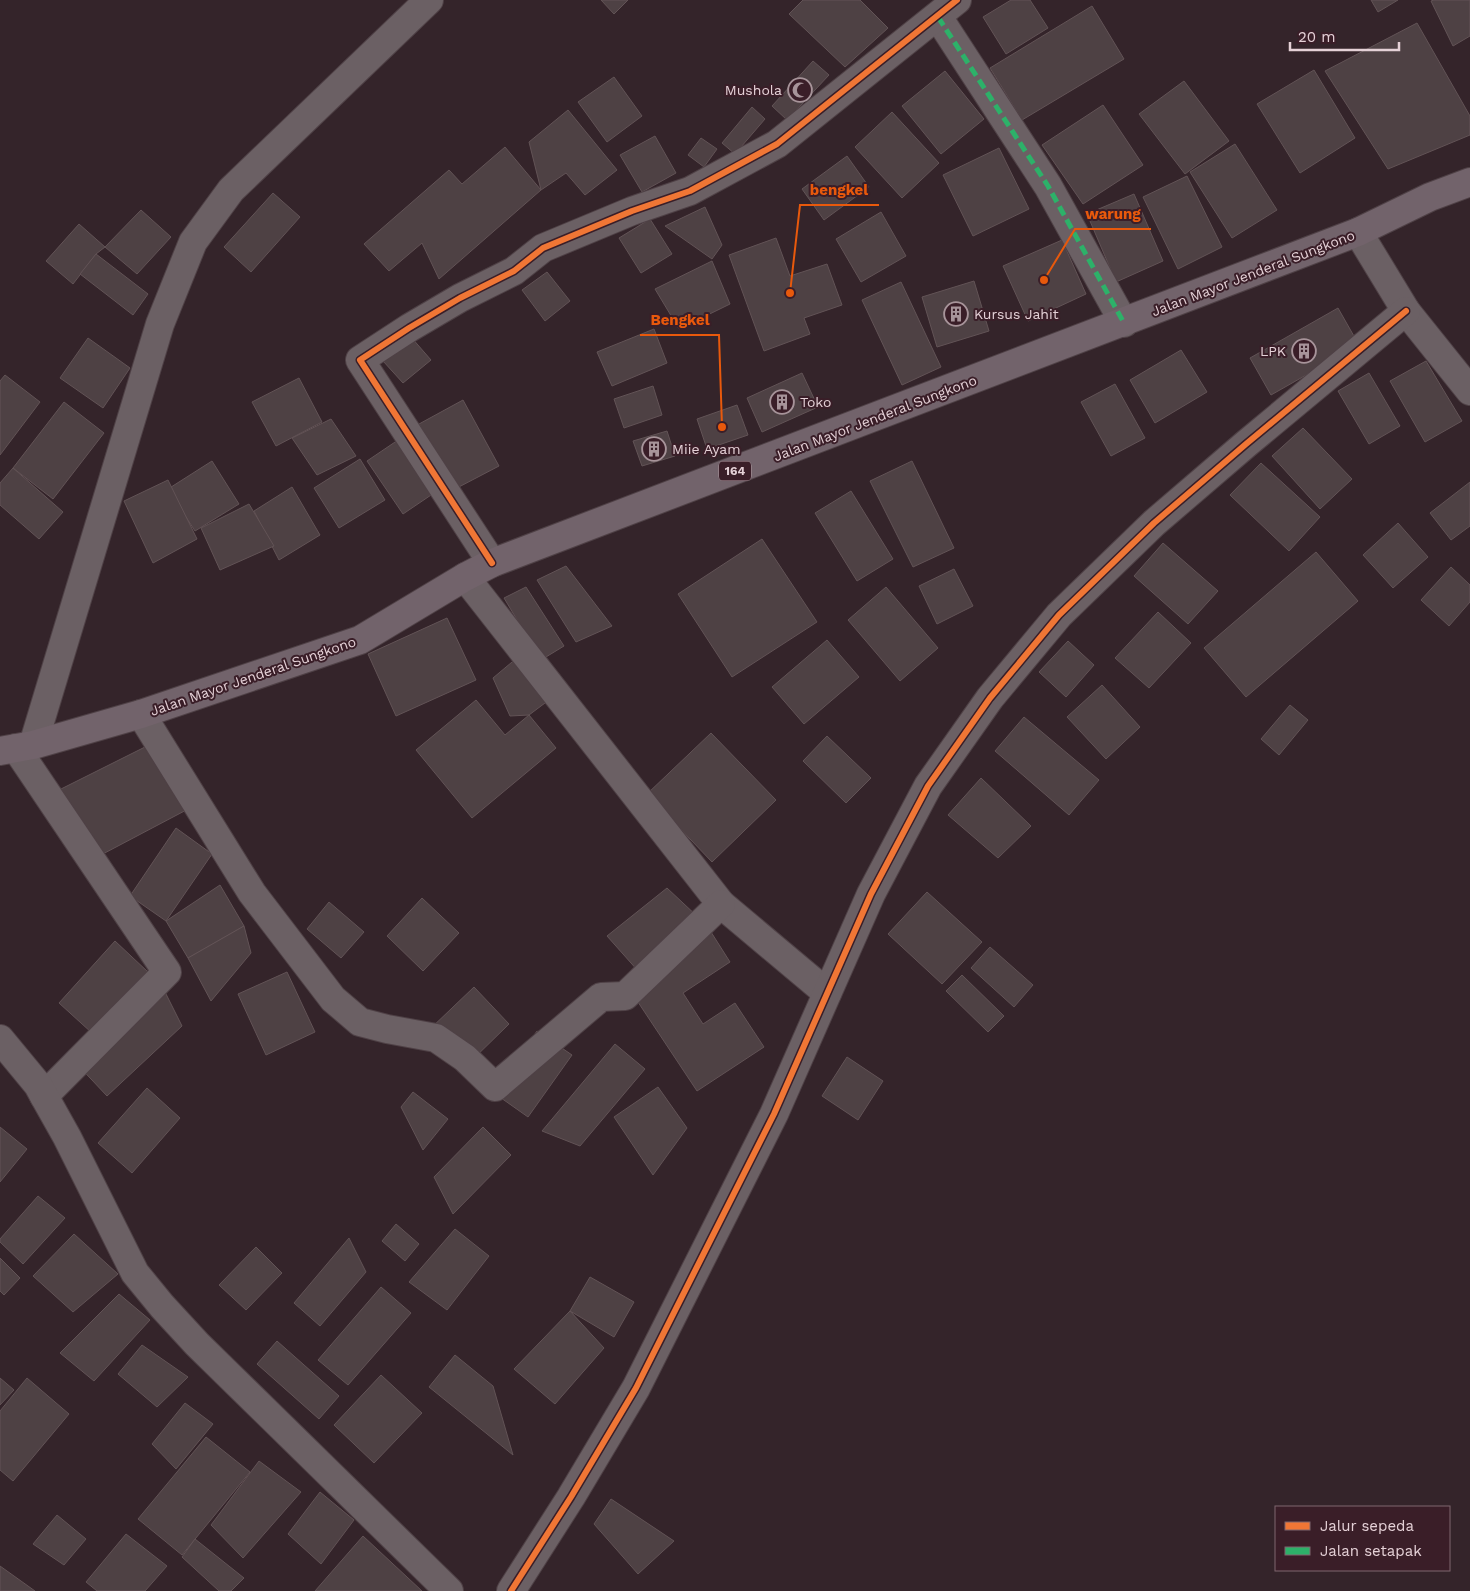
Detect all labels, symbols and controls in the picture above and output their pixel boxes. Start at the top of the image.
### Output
scale bar [1290,20,1399,52]
text: 20 m [1298,28,1336,46]
mosque icon: Mushola [787,77,813,103]
place label: Mushola [725,82,782,98]
callout: bengkel [800,175,879,205]
text: bengkel [810,181,868,199]
callout: warung [1075,199,1151,229]
text: warung [1085,205,1141,223]
street label: Jalan Mayor Jenderal Sungkono [1149,227,1357,319]
building icon: Kursus Jahit [943,301,969,327]
callout: Bengkel [640,305,719,335]
place label: Kursus Jahit [974,306,1059,322]
text: Bengkel [650,311,710,329]
building icon: LPK [1291,338,1317,364]
place label: LPK [1260,343,1286,359]
street label: Jalan Mayor Jenderal Sungkono [771,372,979,464]
building icon: Toko [769,389,795,415]
place label: Toko [800,394,831,410]
building icon: Miie Ayam [641,436,667,462]
place label: Miie Ayam [672,441,741,457]
road number: 164 [719,462,751,481]
street label: Jalan Mayor Jenderal Sungkono [148,633,358,719]
legend [1275,1506,1450,1571]
text: Jalur sepeda [1320,1517,1414,1535]
text: Jalan setapak [1320,1542,1422,1560]

